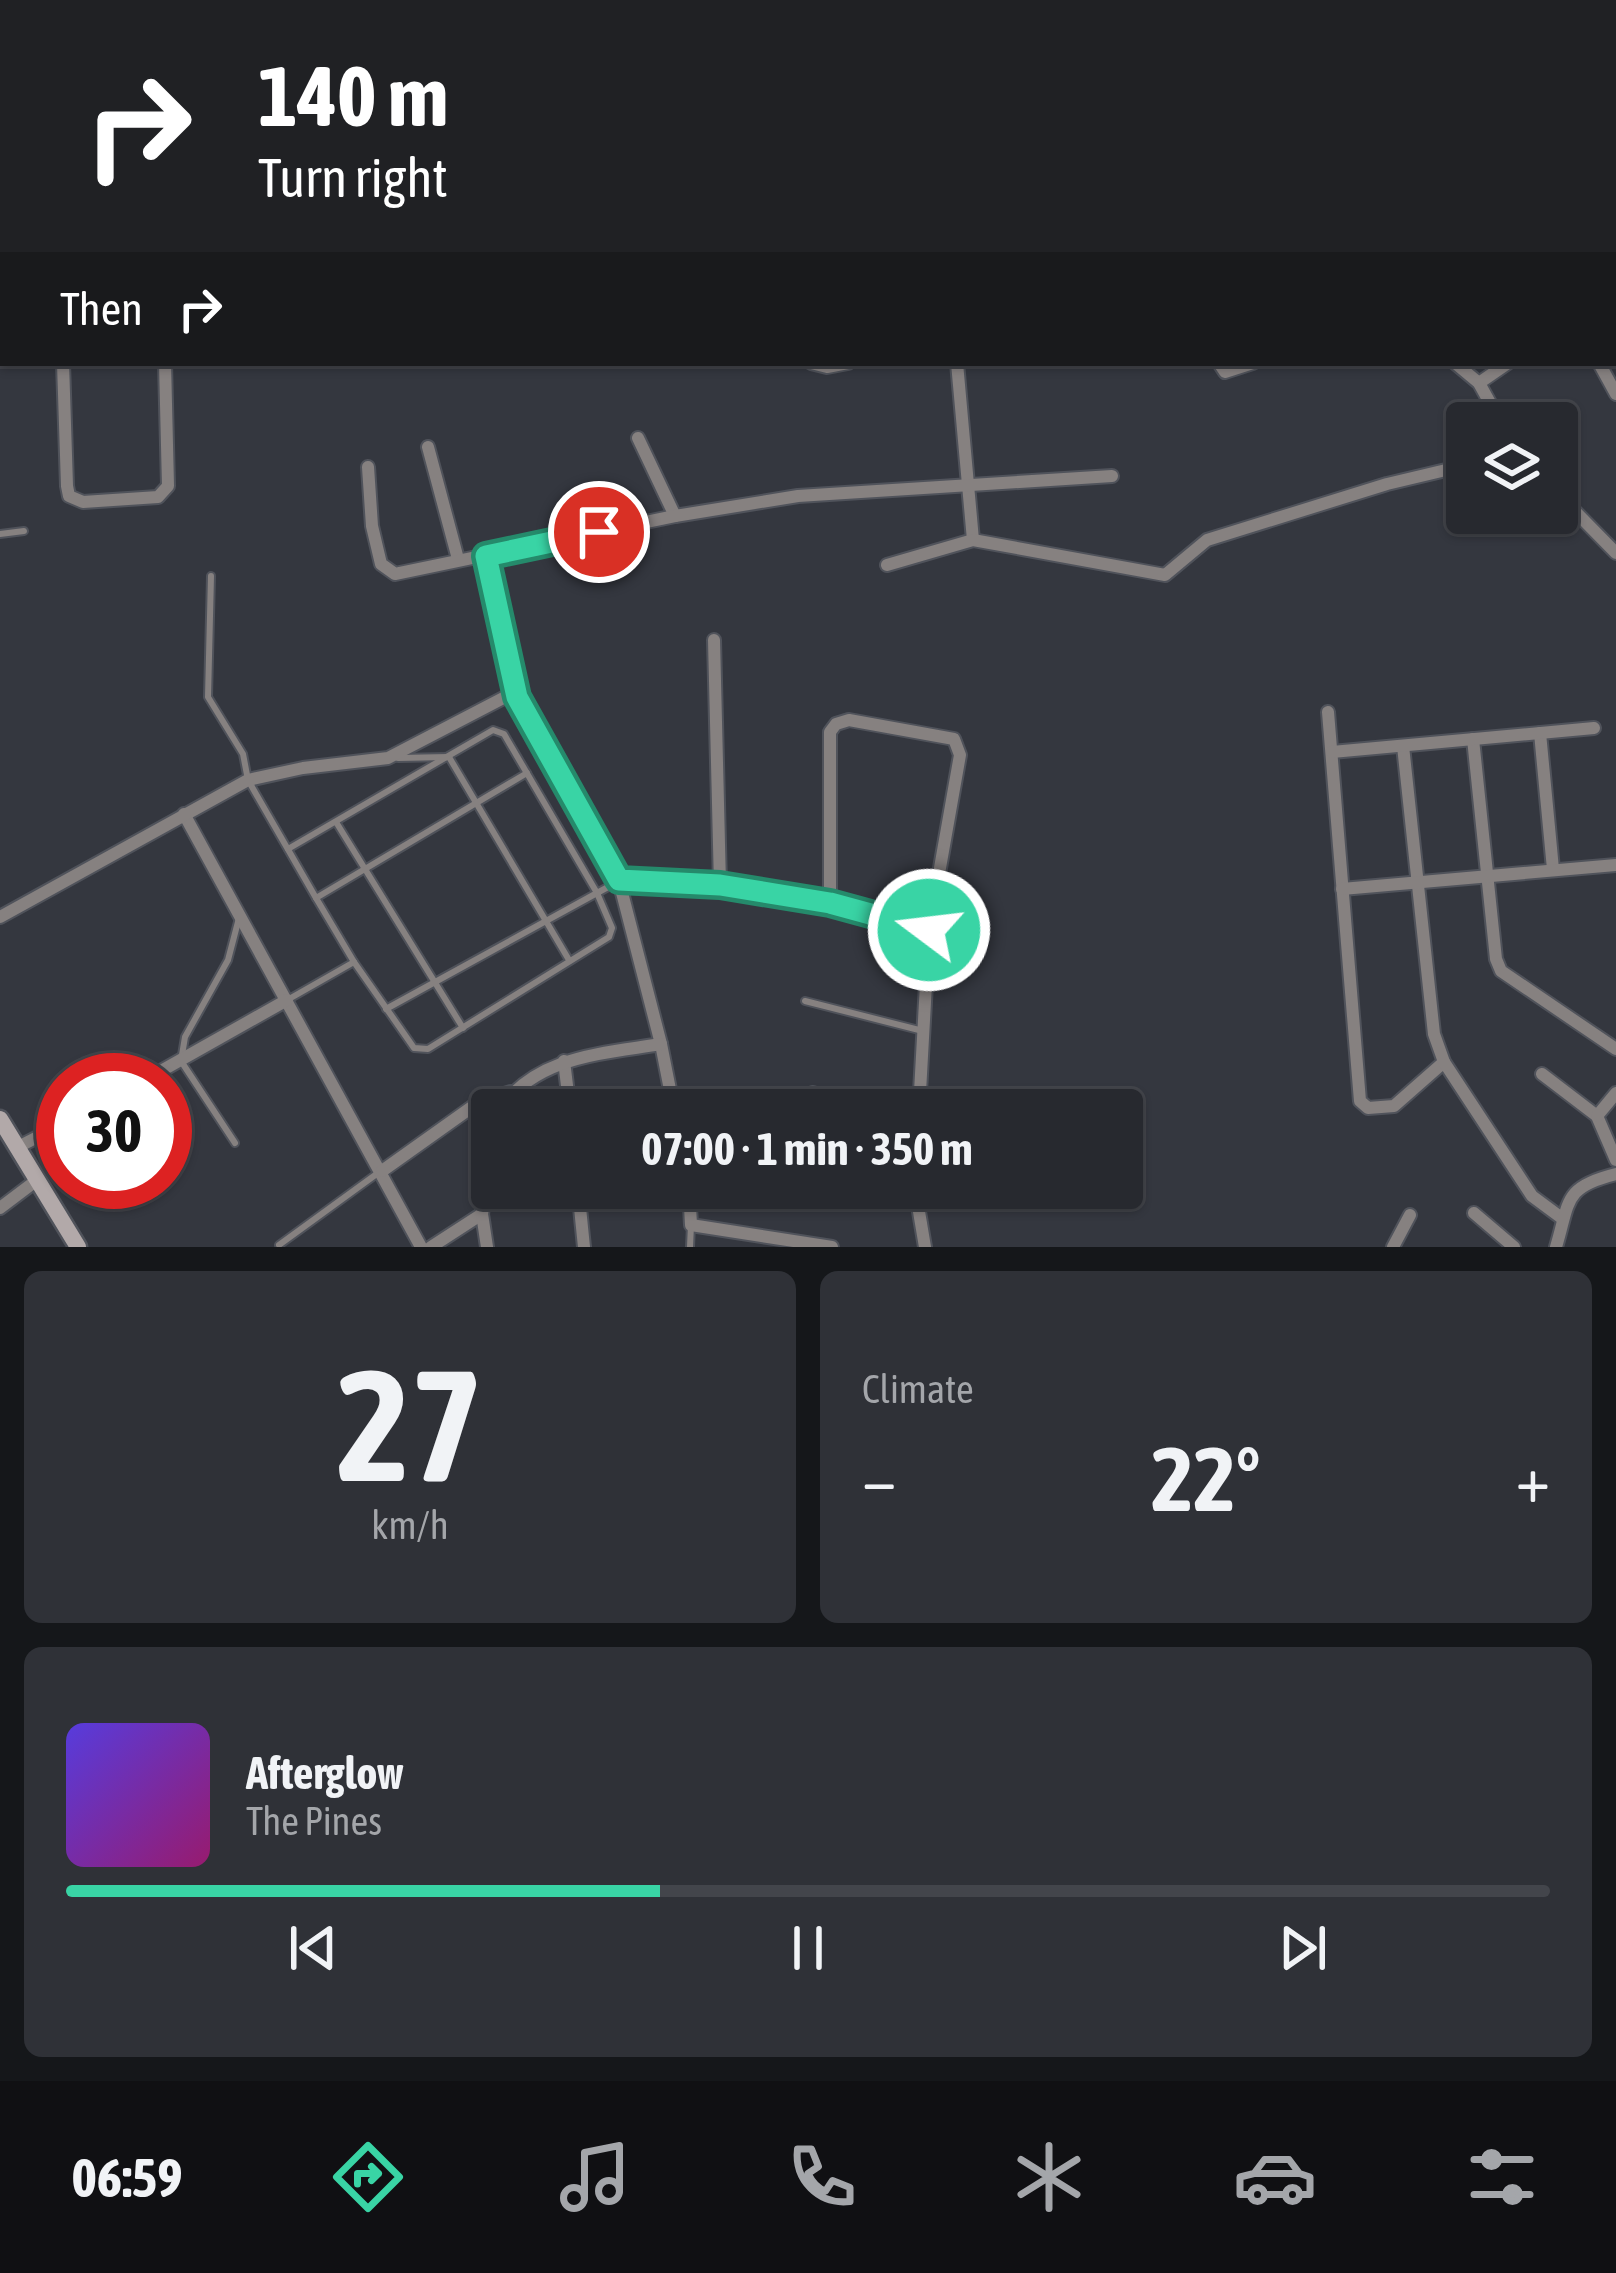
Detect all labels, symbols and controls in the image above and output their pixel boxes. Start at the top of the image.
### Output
icon: right [60,48,216,204]
text: 140 m [258,48,448,144]
text: Turn right [258,147,448,208]
icon: right [167,276,233,342]
text: Then [60,283,143,335]
map controls [1446,402,1578,534]
button: layers [1446,402,1578,534]
pin [548,481,650,583]
icon: arrive [566,499,632,565]
position arrow [866,867,992,993]
speed limit sign: 30 [36,1053,192,1209]
text: 07:00 · 1 min · 350 m [641,1123,973,1175]
text: 27 [337,1335,483,1514]
text: Climate [862,1367,974,1411]
text: 22° [1151,1427,1261,1530]
text: − [862,1440,896,1516]
text: + [1516,1440,1550,1516]
text: km/h [371,1503,449,1547]
text: Afterglow [246,1747,404,1799]
text: The Pines [246,1799,382,1843]
icon: previous [280,1915,346,1981]
icon: pause [775,1915,841,1981]
icon: next [1270,1915,1336,1981]
icon: directions [326,2135,410,2219]
icon: music [553,2135,637,2219]
icon: phone [780,2135,864,2219]
icon: climate [1007,2135,1091,2219]
icon: car [1233,2135,1317,2219]
icon: filters [1460,2135,1544,2219]
text: 06:59 [71,2147,183,2208]

